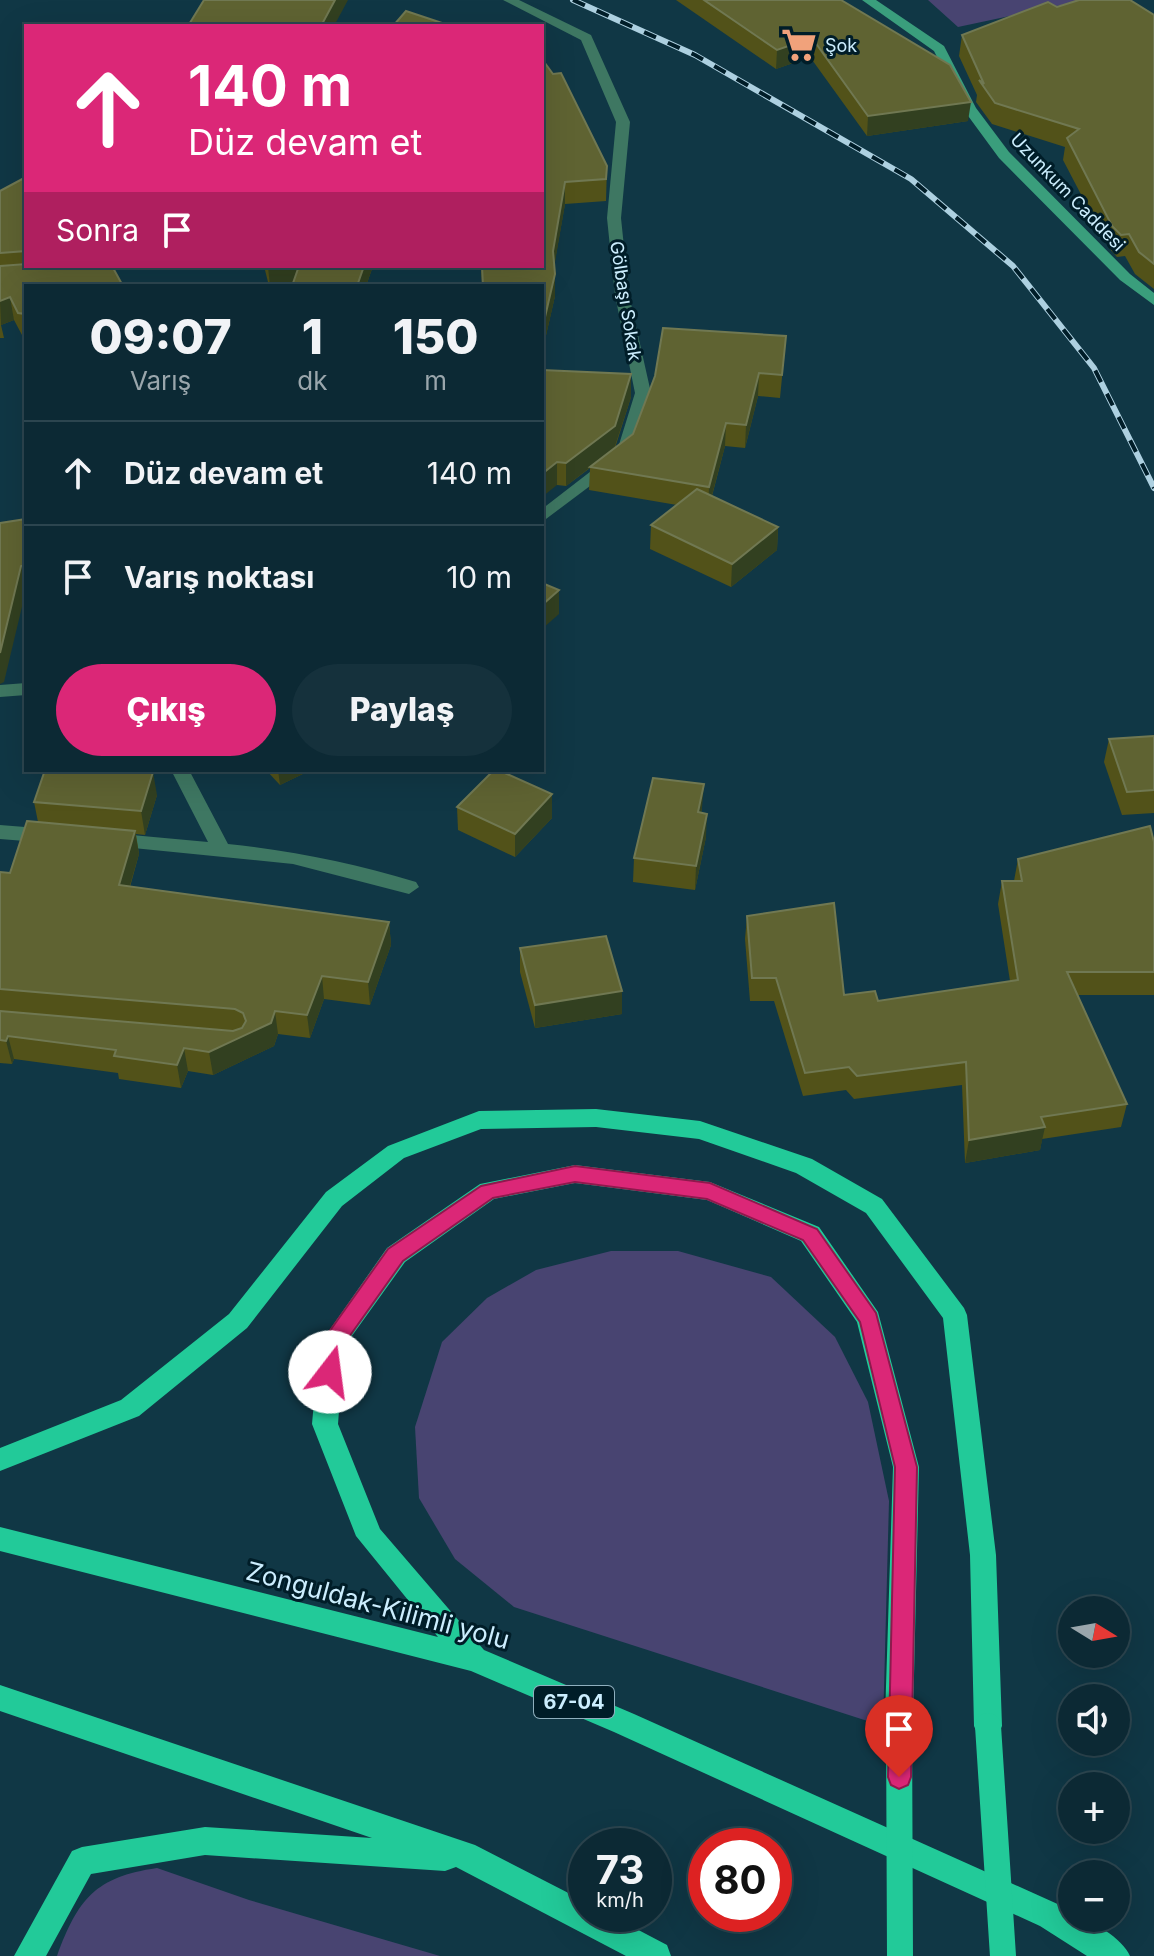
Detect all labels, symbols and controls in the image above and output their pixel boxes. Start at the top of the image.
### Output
supermarket icon: Şok [780,26,818,64]
place label: Şok [825,35,857,56]
text: 140 m [188,52,352,120]
icon: ahead [56,56,160,160]
text: Düz devam et [188,120,422,164]
street label: Uzunkum Caddesi [1006,129,1130,255]
icon: arrive [155,208,199,252]
text: Sonra [56,212,139,248]
street label: Gölbaşı Sokak [606,240,646,363]
text: 09:07 [89,307,232,366]
text: 1 [302,307,323,366]
text: 150 [393,307,479,366]
text: Varış [130,365,191,396]
text: dk [297,365,327,396]
text: m [424,365,447,396]
icon: ahead [56,451,100,495]
text: Düz devam et [124,455,323,491]
text: 140 m [427,455,512,491]
icon: arrive [56,555,100,599]
text: Varış noktası [124,559,314,595]
text: 10 m [446,559,512,595]
button: Çıkış [56,664,276,756]
button: Paylaş [292,664,512,756]
position arrow [288,1330,372,1414]
street label: Zonguldak-Kilimli yolu [243,1555,513,1655]
north arrow [1058,1596,1130,1668]
map controls [1058,1596,1130,1932]
button: sound [1058,1684,1130,1756]
road number: 67-04 [534,1686,614,1718]
pin [865,1695,933,1777]
icon: arrive [877,1707,921,1751]
button: + [1058,1772,1130,1844]
speed limit sign: 80 [688,1828,792,1932]
text: 73 [596,1845,644,1894]
button: − [1058,1860,1130,1932]
text: km/h [596,1888,644,1912]

